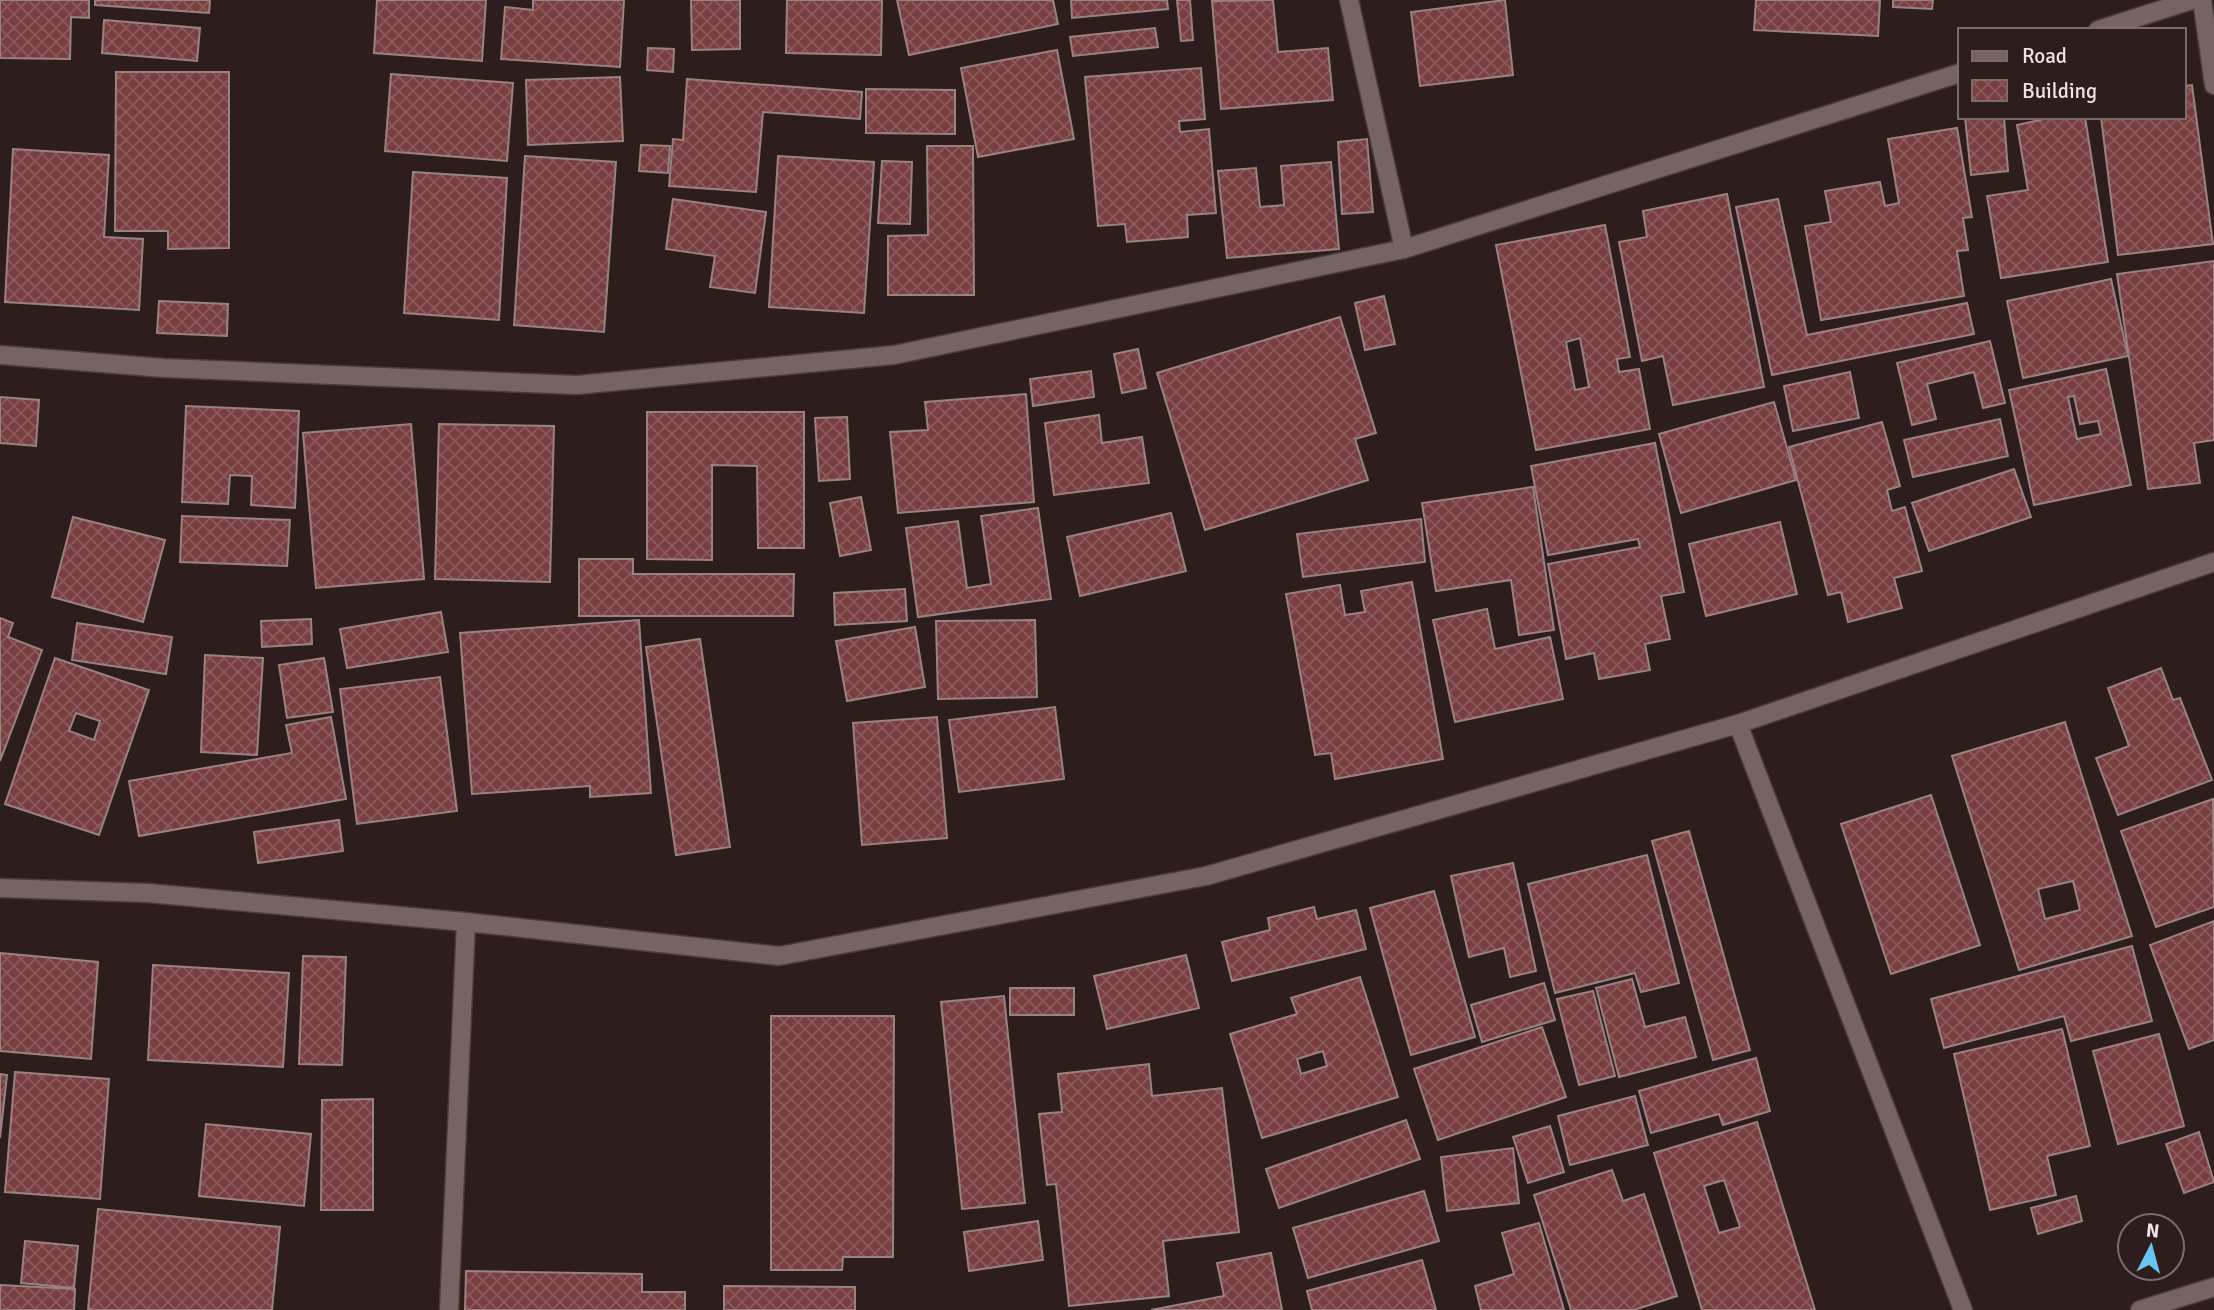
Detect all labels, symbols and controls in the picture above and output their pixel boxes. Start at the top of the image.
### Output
legend [1958,28,2186,119]
text: Road [2022,43,2067,69]
text: Building [2022,78,2097,104]
north arrow [2116,1212,2186,1282]
text: N [2145,1218,2160,1244]

